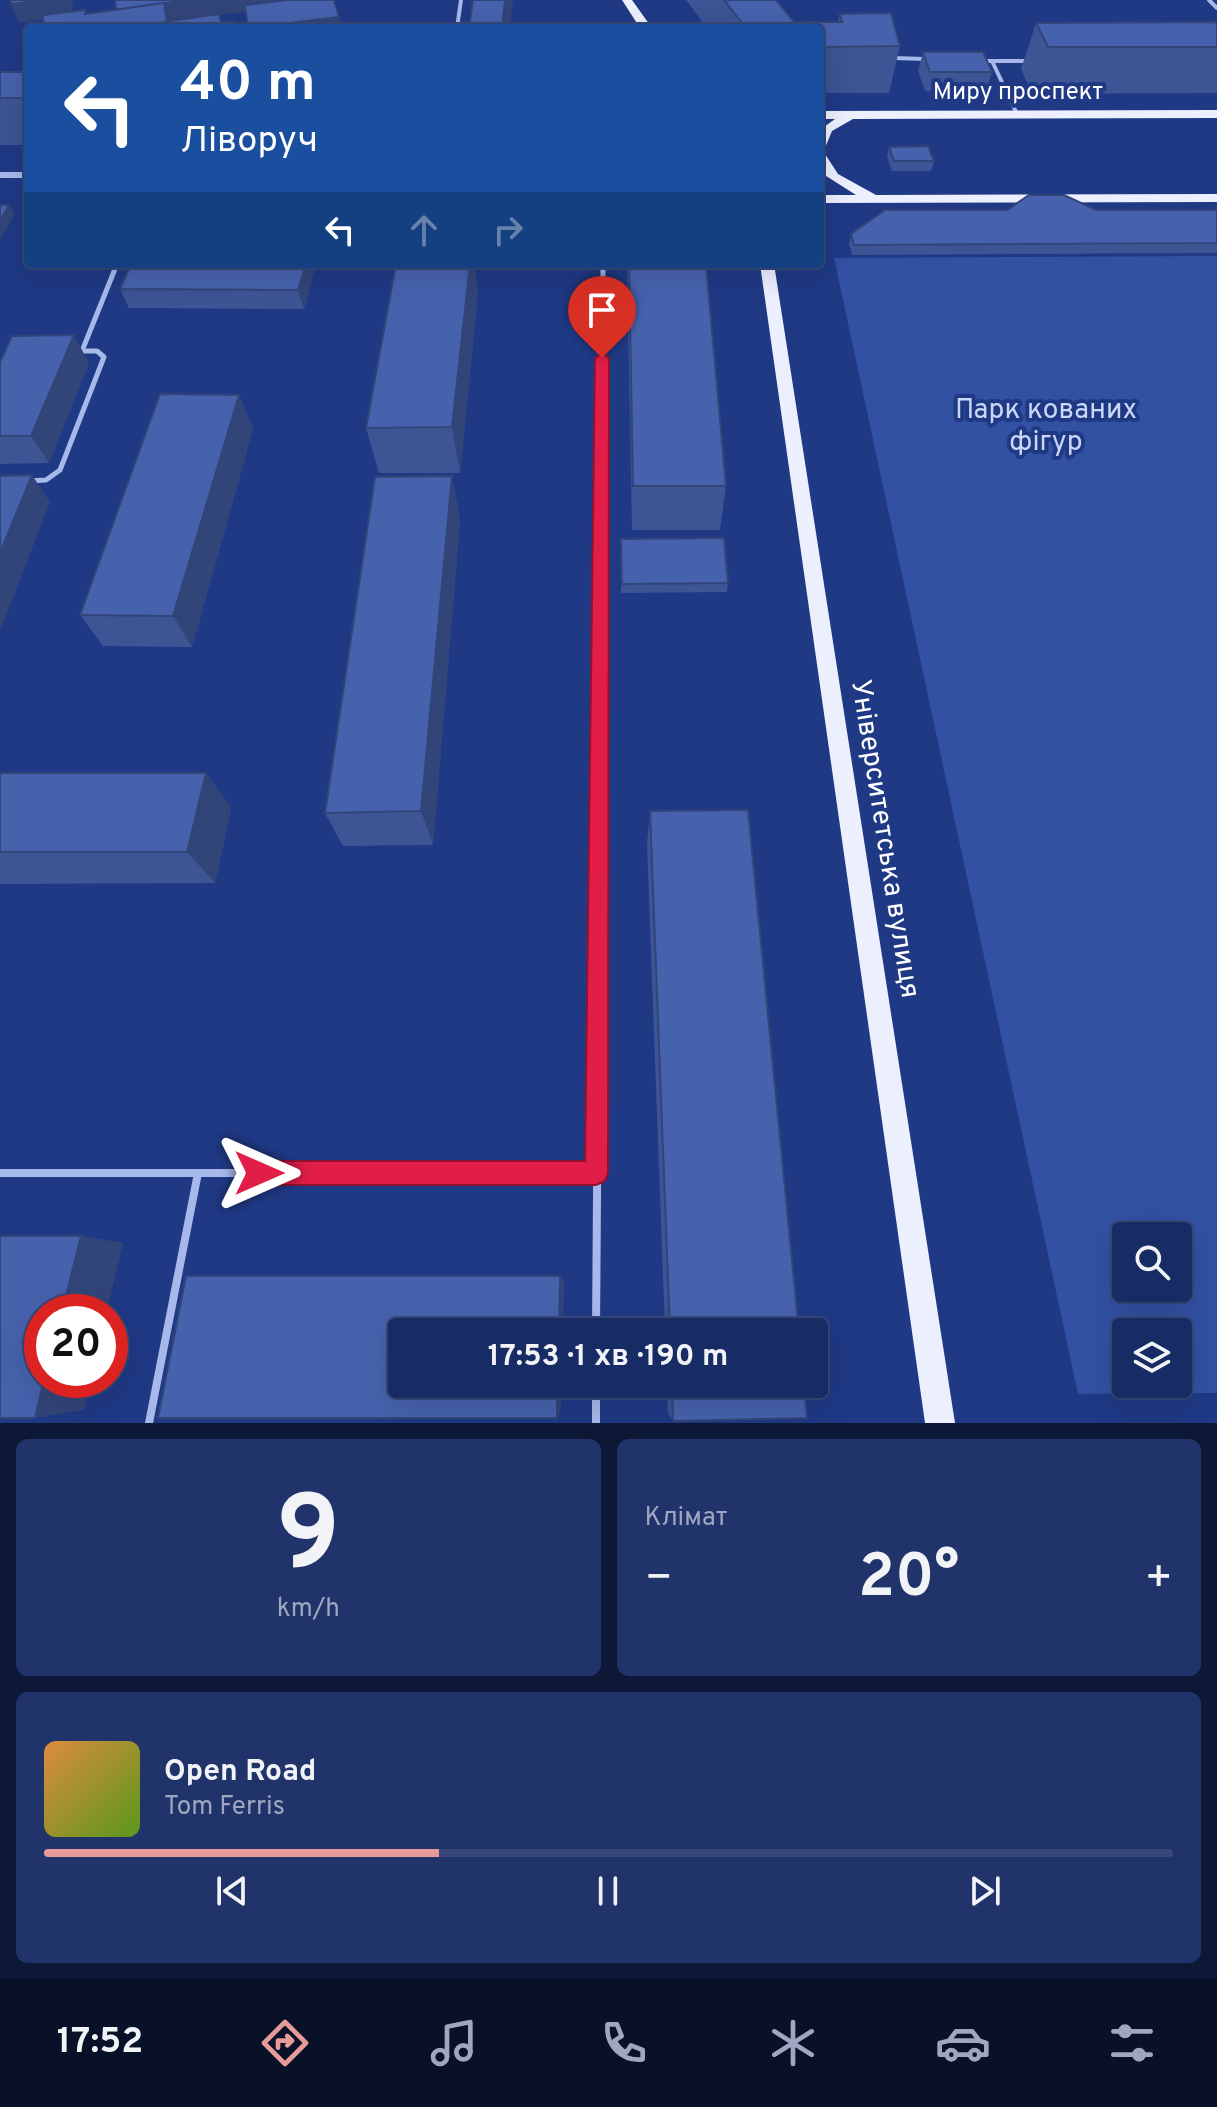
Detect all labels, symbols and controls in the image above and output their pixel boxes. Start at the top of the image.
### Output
text: 40 m [180,50,316,120]
icon: left [48,56,152,160]
street label: Миру проспект [933,78,1103,108]
text: Ліворуч [180,119,318,165]
icon: left [318,208,362,252]
icon: ahead [402,208,446,252]
icon: right [486,208,530,252]
pin [568,276,636,358]
icon: arrive [580,288,624,332]
park label: Парк кованих фігур [955,393,1137,461]
street label: Університетська вулиця [841,677,927,1001]
position arrow [217,1131,301,1215]
map controls [1112,1222,1192,1398]
button: search [1112,1222,1192,1302]
speed limit sign: 20 [24,1294,128,1398]
button: layers [1112,1318,1192,1398]
text: 17:53 · 1 хв · 190 m [488,1339,728,1376]
text: 9 [276,1475,340,1607]
text: Клімат [645,1502,728,1535]
text: 20° [858,1542,959,1618]
text: − [645,1552,673,1608]
text: + [1145,1552,1173,1608]
text: km/h [277,1593,340,1626]
text: Open Road [164,1754,316,1791]
text: Tom Ferris [164,1791,285,1824]
icon: previous [210,1869,254,1913]
icon: pause [586,1869,630,1913]
icon: next [963,1869,1007,1913]
icon: directions [257,2015,313,2071]
icon: music [426,2015,482,2071]
icon: phone [596,2015,652,2071]
icon: climate [765,2015,821,2071]
icon: car [935,2015,991,2071]
icon: filters [1104,2015,1160,2071]
text: 17:52 [57,2020,143,2066]

